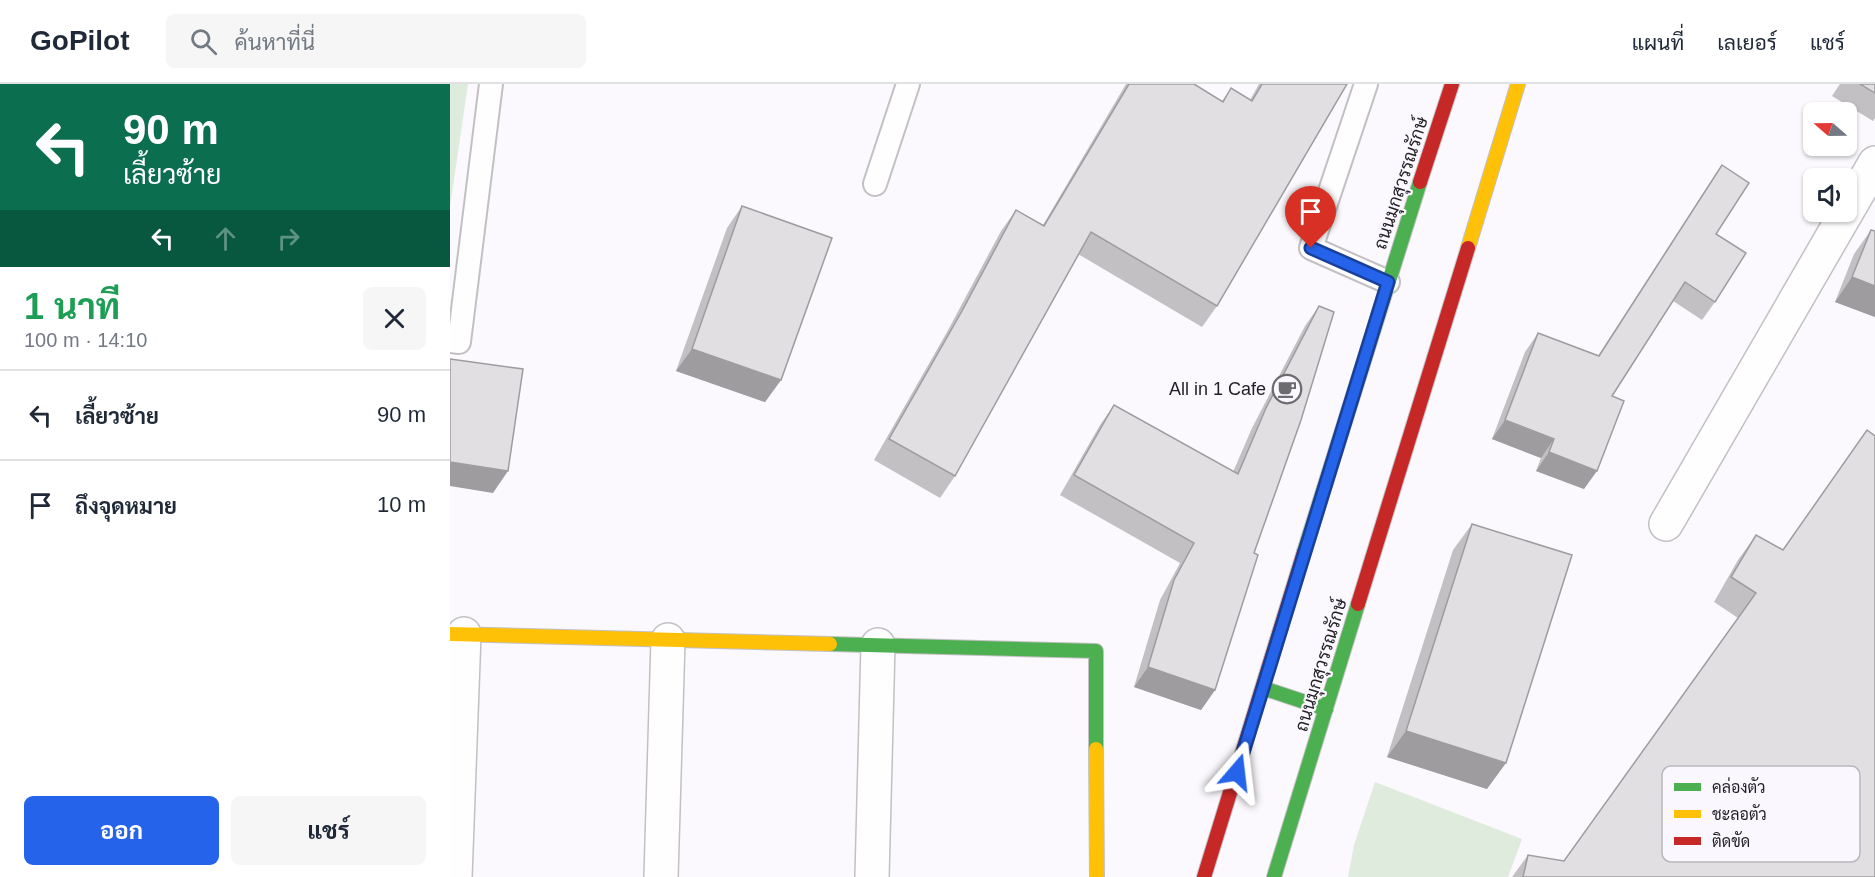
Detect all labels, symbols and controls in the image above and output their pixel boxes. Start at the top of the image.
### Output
search box [166,14,586,68]
text: GoPilot [30,25,130,56]
icon: search [187,25,220,58]
text: ค้นหาที่นี่ [235,30,315,55]
text: แผนที่ [1632,31,1684,54]
text: เลเยอร์ [1717,31,1777,54]
text: แชร์ [1810,31,1845,54]
north arrow [1803,102,1857,156]
map controls [1803,102,1857,222]
text: 90 m [123,106,219,153]
icon: left [24,108,102,186]
street label: ถนนมุกสุวรรณรักษ์ [1367,113,1434,252]
text: เลี้ยวซ้าย [123,160,221,190]
button: sound [1803,168,1857,222]
pin [1285,186,1336,248]
icon: arrive [1294,195,1327,228]
icon: left [146,222,179,255]
icon: ahead [209,222,242,255]
icon: right [272,222,305,255]
text: 1 นาที [24,286,120,327]
button: close [363,287,426,350]
text: 100 m · 14:10 [24,329,147,351]
cafe icon: All in 1 Cafe [1271,373,1303,405]
place label: All in 1 Cafe [1169,379,1266,399]
icon: left [24,399,57,432]
text: 90 m [377,402,426,427]
text: เลี้ยวซ้าย [75,404,159,429]
icon: arrive [24,489,57,522]
text: 10 m [377,492,426,517]
text: ถึงจุดหมาย [75,494,177,519]
street label: ถนนมุกสุวรรณรักษ์ [1288,594,1353,735]
position arrow [1205,740,1269,804]
legend [1662,766,1860,862]
text: คล่องตัว [1712,777,1766,796]
button: ออก [24,796,219,865]
button: แชร์ [231,796,426,865]
text: ชะลอตัว [1712,804,1767,823]
text: ติดขัด [1712,831,1750,850]

